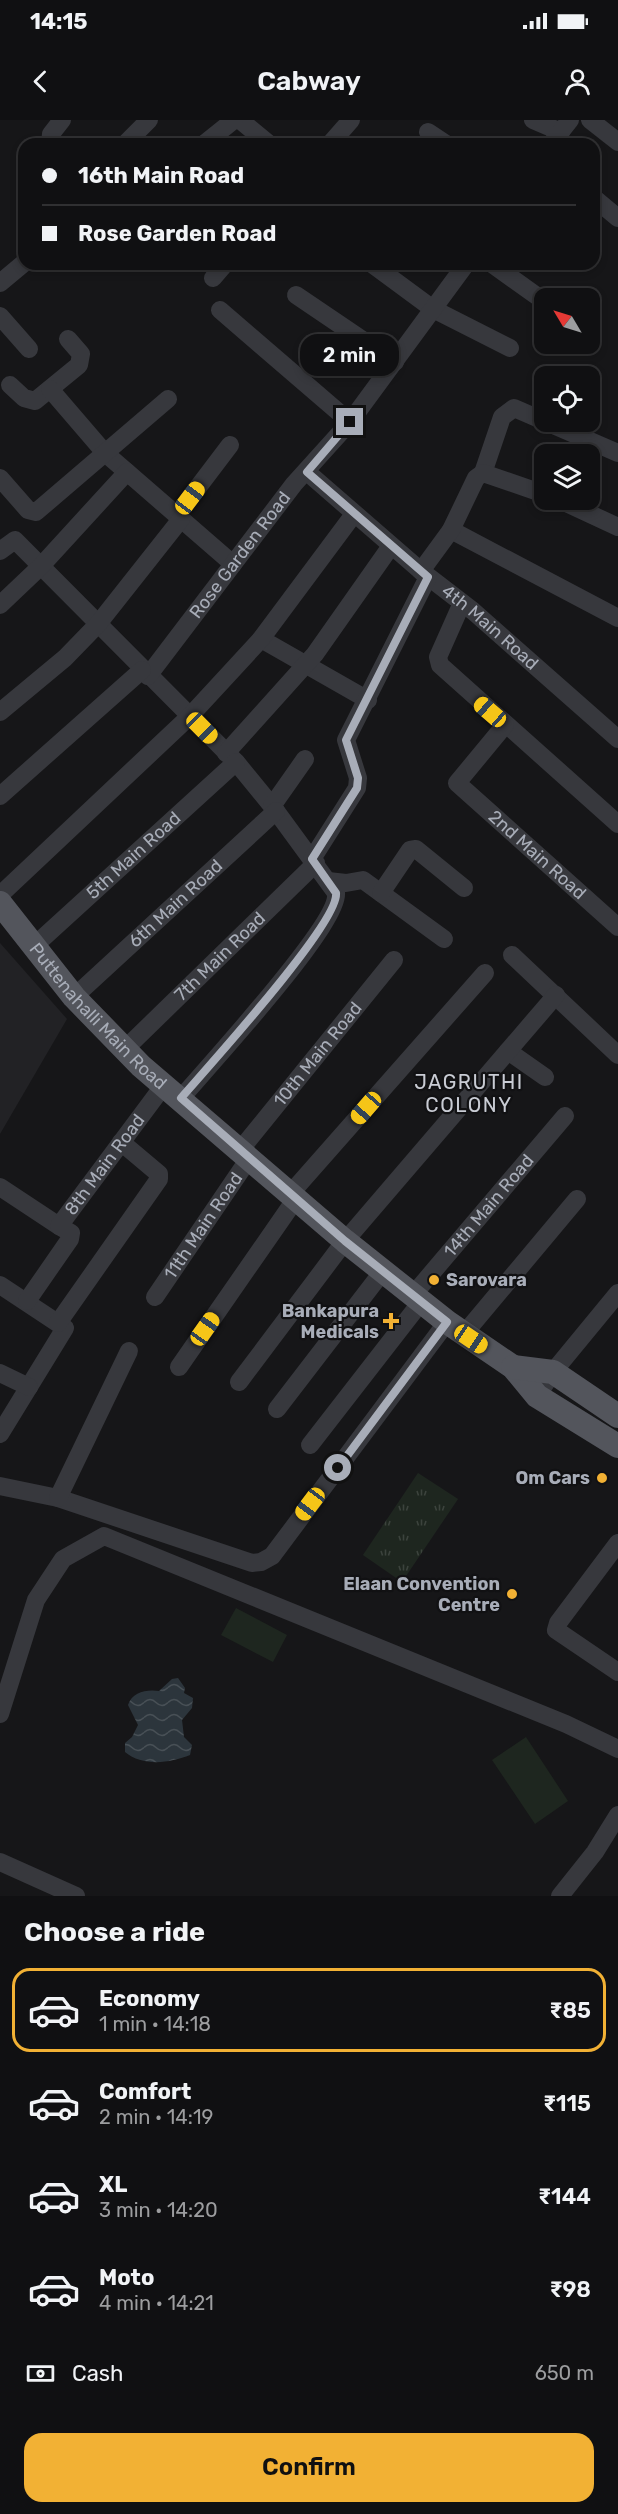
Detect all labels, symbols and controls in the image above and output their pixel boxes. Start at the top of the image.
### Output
text: 14:15 [30,8,88,35]
icon: back [24,65,57,98]
text: Cabway [257,65,361,97]
icon: person [561,65,594,98]
text: 16th Main Road [78,162,244,189]
text: Rose Garden Road [78,220,276,247]
north arrow [534,288,600,354]
map controls [534,288,600,510]
callout: 2 min [300,335,400,377]
text: 2 min [323,343,376,367]
button: locate [534,366,600,432]
route end [336,408,363,435]
button: layers [534,444,600,510]
car [172,478,208,518]
street label: Rose Garden Road [185,487,295,623]
street label: 4th Main Road [437,580,543,675]
car [471,693,509,731]
car [183,709,221,747]
street label: 2nd Main Road [484,806,591,904]
street label: 5th Main Road [82,807,185,904]
street label: 6th Main Road [124,855,227,952]
street label: 7th Main Road [170,907,270,1006]
street label: Puttenahalli Main Road [25,938,171,1094]
street label: 10th Main Road [269,997,367,1111]
district label: JAGRUTHI COLONY [414,1070,524,1117]
car [347,1089,385,1127]
street label: 8th Main Road [60,1110,150,1219]
street label: 14th Main Road [439,1150,539,1262]
street label: 11th Main Road [159,1168,247,1284]
place label: Sarovara [446,1269,527,1291]
marker: Sarovara [427,1273,441,1287]
place label: Bankapura Medicals [282,1300,379,1343]
car [187,1309,223,1349]
marker: Bankapura Medicals [384,1314,398,1328]
car [451,1321,491,1357]
route start [324,1454,351,1481]
place label: Om Cars [515,1467,590,1489]
marker: Om Cars [595,1471,609,1485]
car [292,1484,328,1524]
place label: Elaan Convention Centre [343,1573,500,1616]
marker: Elaan Convention Centre [505,1587,519,1601]
text: Choose a ride [24,1916,205,1948]
icon: car [27,1983,81,2037]
text: Economy [99,1985,200,2012]
text: ₹85 [549,1997,591,2024]
text: 1 min · 14:18 [99,2012,211,2036]
icon: car [27,2076,81,2130]
text: Comfort [99,2078,191,2105]
text: ₹115 [543,2090,591,2117]
text: 2 min · 14:19 [99,2105,213,2129]
icon: car [27,2169,81,2223]
text: XL [99,2171,127,2198]
text: ₹144 [538,2183,591,2210]
text: 3 min · 14:20 [99,2198,218,2222]
icon: car [27,2262,81,2316]
text: Moto [99,2264,154,2291]
text: ₹98 [549,2276,591,2303]
text: 4 min · 14:21 [99,2291,214,2315]
icon: cash [24,2357,57,2390]
text: Cash [72,2360,123,2387]
text: 650 m [535,2361,594,2385]
button: Confirm [24,2433,594,2502]

